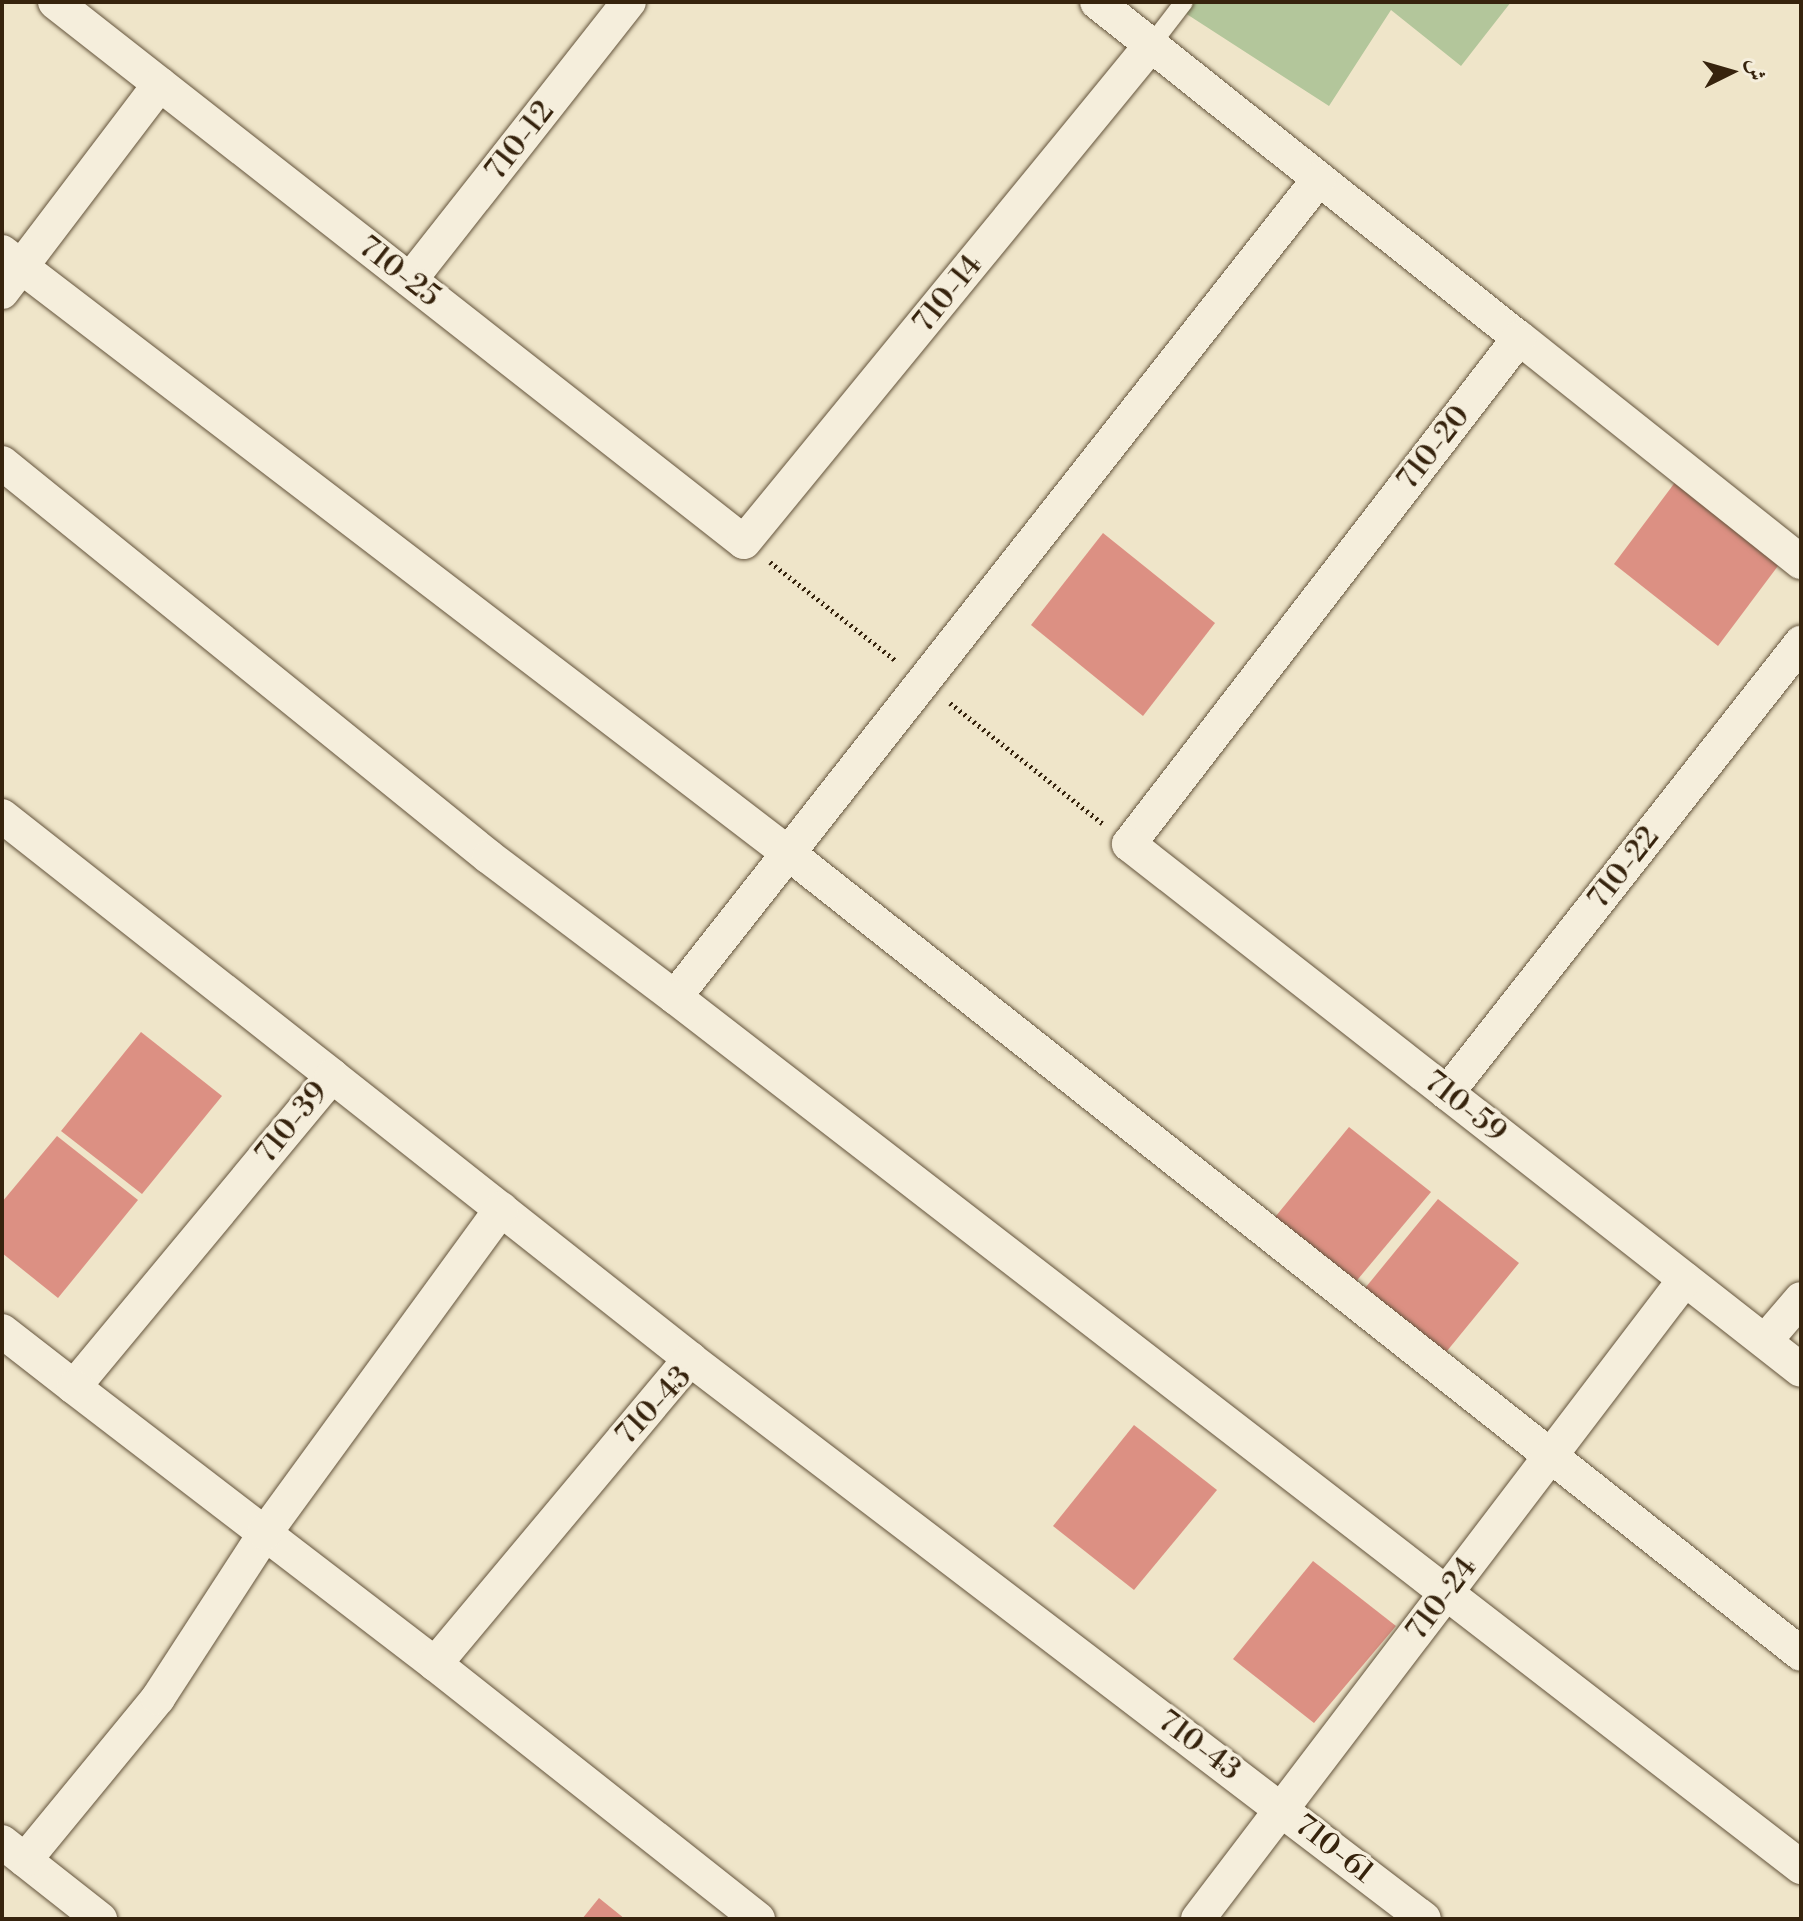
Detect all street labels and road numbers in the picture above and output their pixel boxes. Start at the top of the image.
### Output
street label: 710-12 [478,94,562,188]
street label: 710-25 [351,229,447,315]
street label: 710-14 [906,248,990,340]
street label: 710-20 [1390,399,1478,497]
street label: 710-22 [1581,820,1667,916]
street label: 710-59 [1417,1064,1513,1150]
street label: 710-39 [248,1075,336,1171]
street label: 710-43 [609,1359,699,1453]
street label: 710-24 [1399,1550,1485,1648]
street label: 710-43 [1151,1703,1247,1789]
street label: 710-61 [1287,1807,1381,1891]

